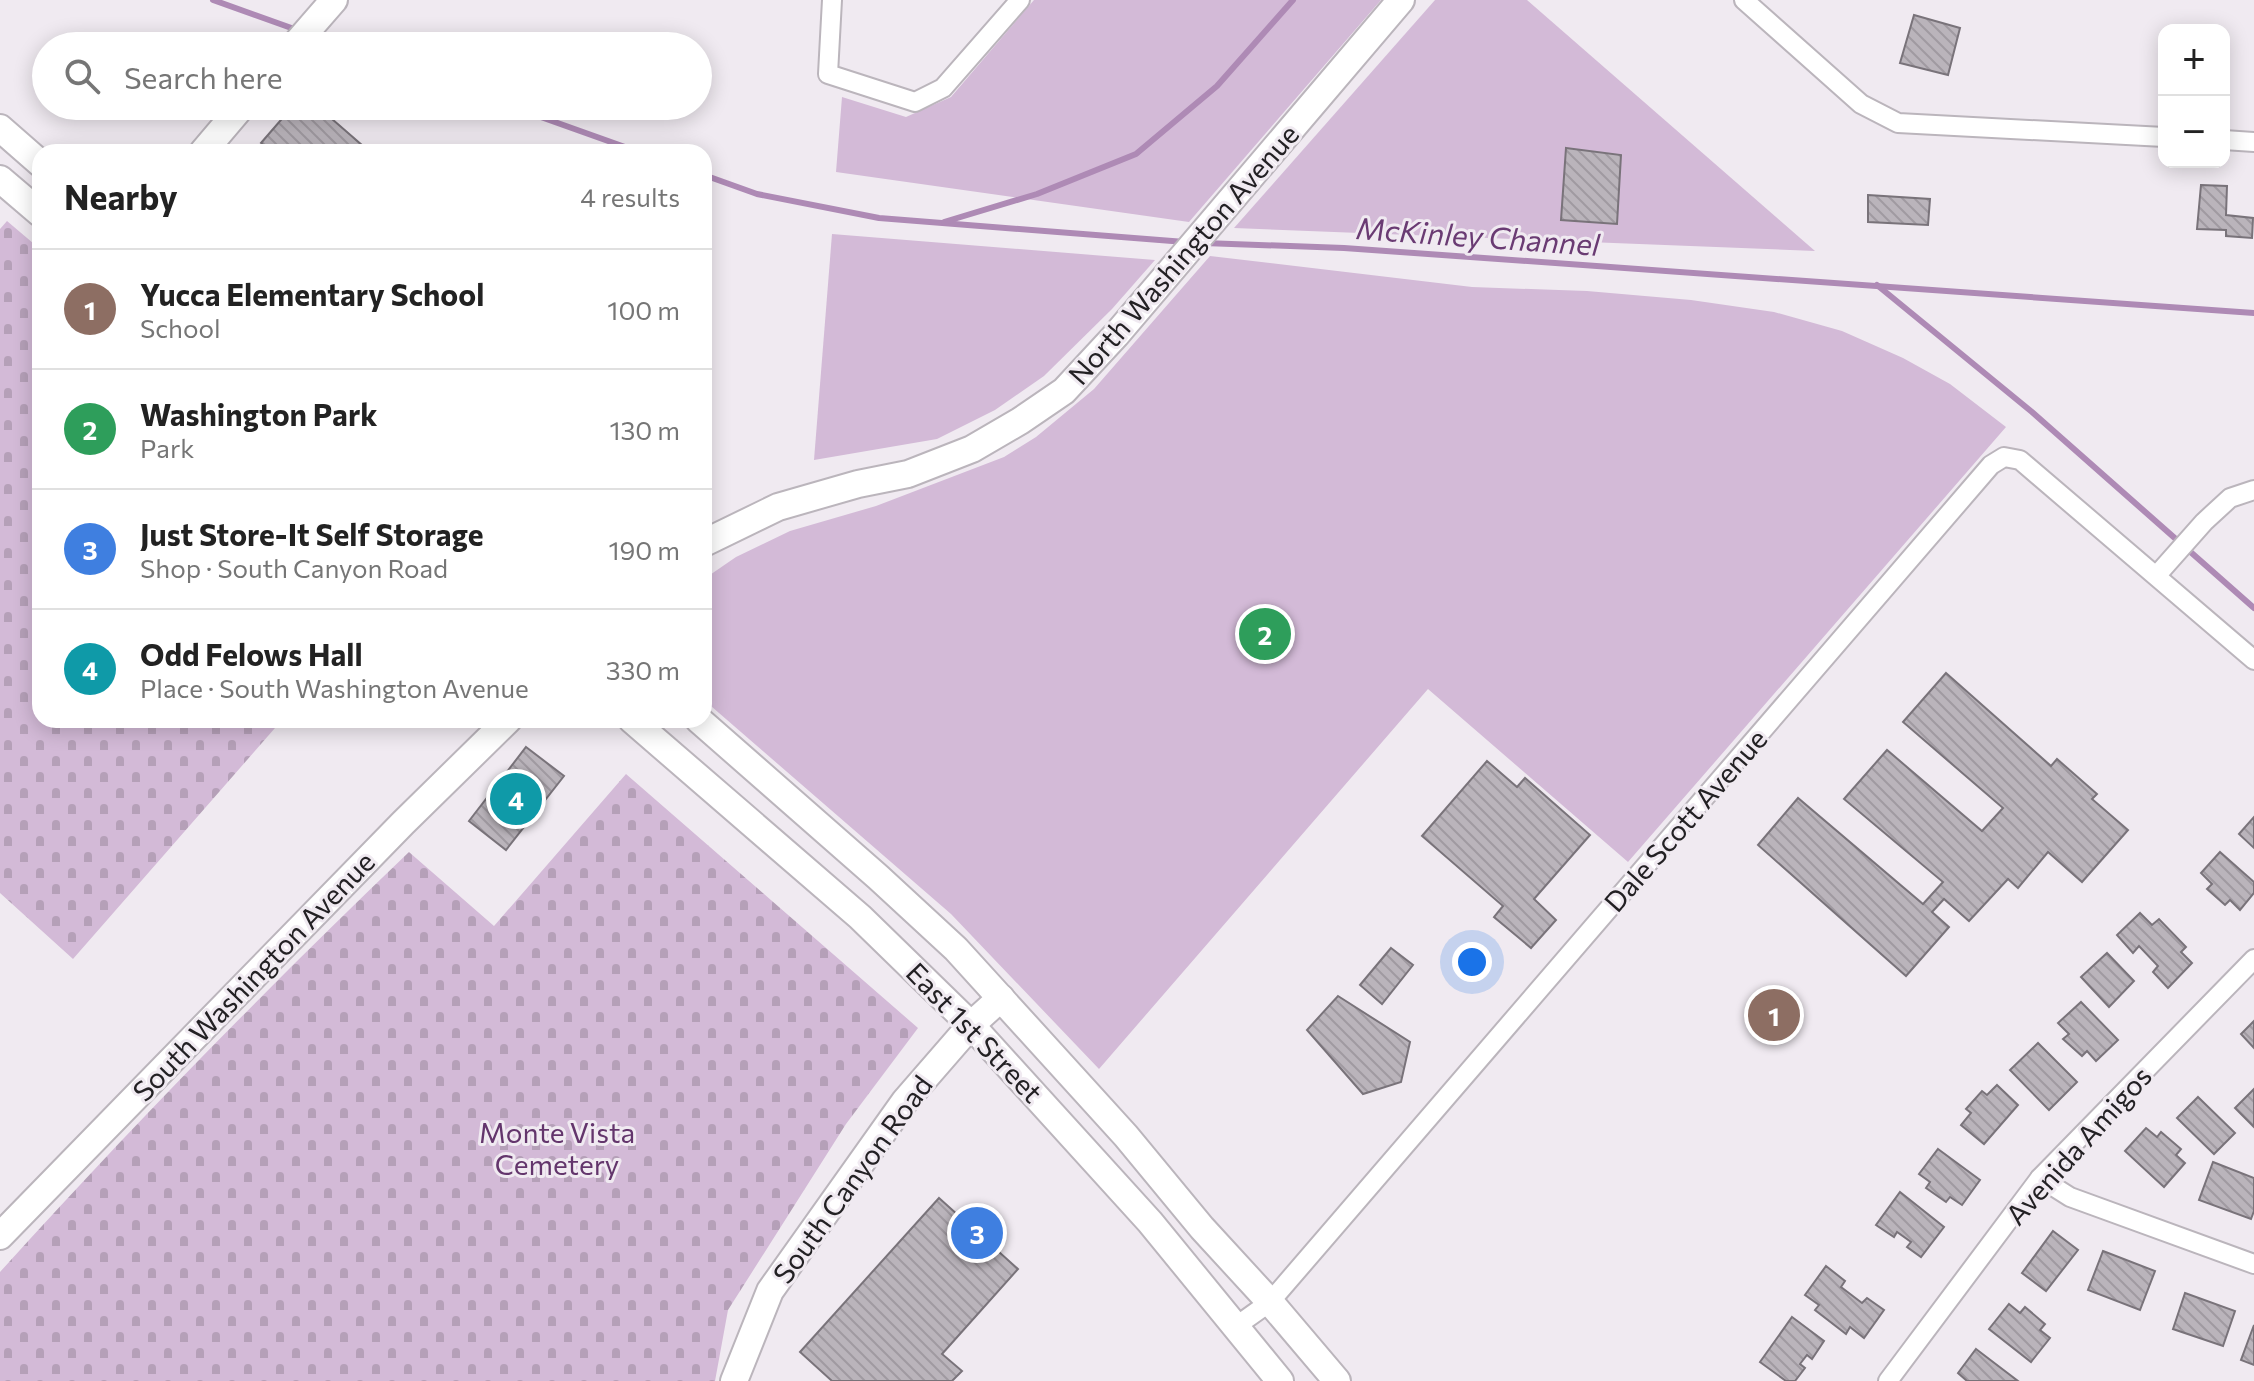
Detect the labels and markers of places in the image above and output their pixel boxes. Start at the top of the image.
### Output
pin: 2 [1239,604,1291,664]
pin: 4 [490,769,542,829]
pin: 1 [1748,985,1800,1045]
pin: 3 [951,1203,1003,1263]

